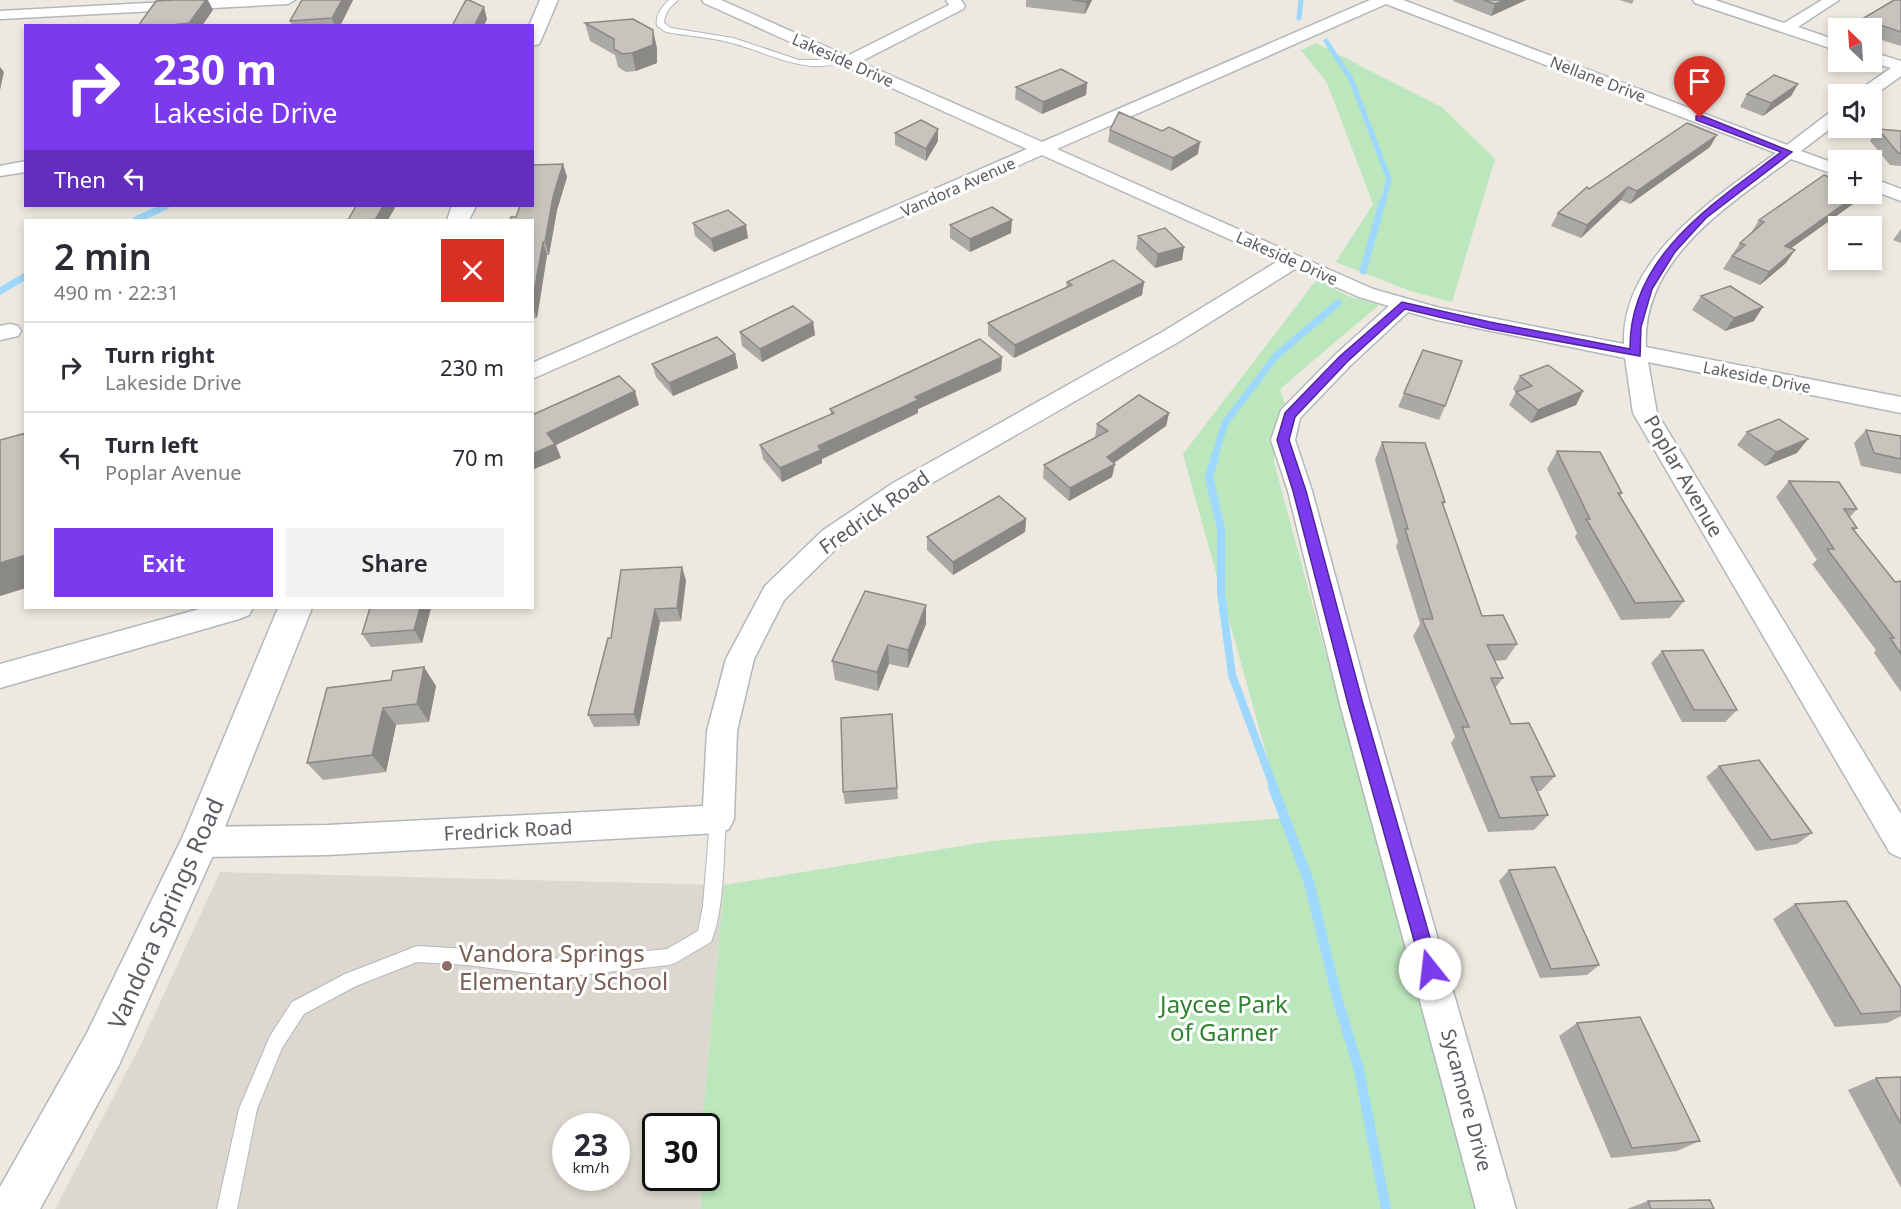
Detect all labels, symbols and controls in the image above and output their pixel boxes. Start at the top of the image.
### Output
north arrow [1828,18,1882,72]
map controls [1828,18,1882,270]
street label: Lakeside Drive [789,28,897,92]
text: 230 m [153,40,277,97]
icon: right [54,48,132,126]
street label: Nellane Drive [1547,51,1649,107]
pin [1674,56,1725,118]
icon: arrive [1683,65,1716,98]
button: sound [1828,84,1882,138]
text: Lakeside Drive [153,94,337,131]
button: + [1828,150,1882,204]
street label: Vandora Avenue [897,152,1019,222]
icon: left [118,162,151,195]
text: Then [54,164,106,194]
button: − [1828,216,1882,270]
street label: Lakeside Drive [1233,226,1341,290]
text: 2 min [54,232,152,281]
button: close [441,239,504,302]
text: 490 m · 22:31 [54,279,179,306]
text: Turn right [105,339,215,369]
icon: right [54,351,87,384]
text: 230 m [440,352,504,382]
street label: Lakeside Drive [1701,356,1813,398]
text: Lakeside Drive [105,369,242,396]
street label: Poplar Avenue [1638,410,1730,542]
text: Turn left [105,429,199,459]
icon: left [54,441,87,474]
text: 70 m [453,442,504,472]
text: Poplar Avenue [105,459,242,486]
street label: Fredrick Road [814,464,934,560]
button: Exit [54,528,273,597]
button: Share [285,528,504,597]
street label: Vandora Springs Road [99,792,231,1034]
street label: Fredrick Road [443,813,573,847]
place label: Vandora Springs Elementary School [459,936,668,997]
position arrow [1398,937,1462,1001]
marker: Vandora Springs Elementary School [440,959,454,973]
park label: Jaycee Park of Garner [1158,987,1288,1048]
street label: Sycamore Drive [1435,1026,1499,1174]
speed limit sign: 30 [642,1113,720,1191]
text: 23 [574,1124,608,1165]
text: km/h [573,1157,609,1177]

